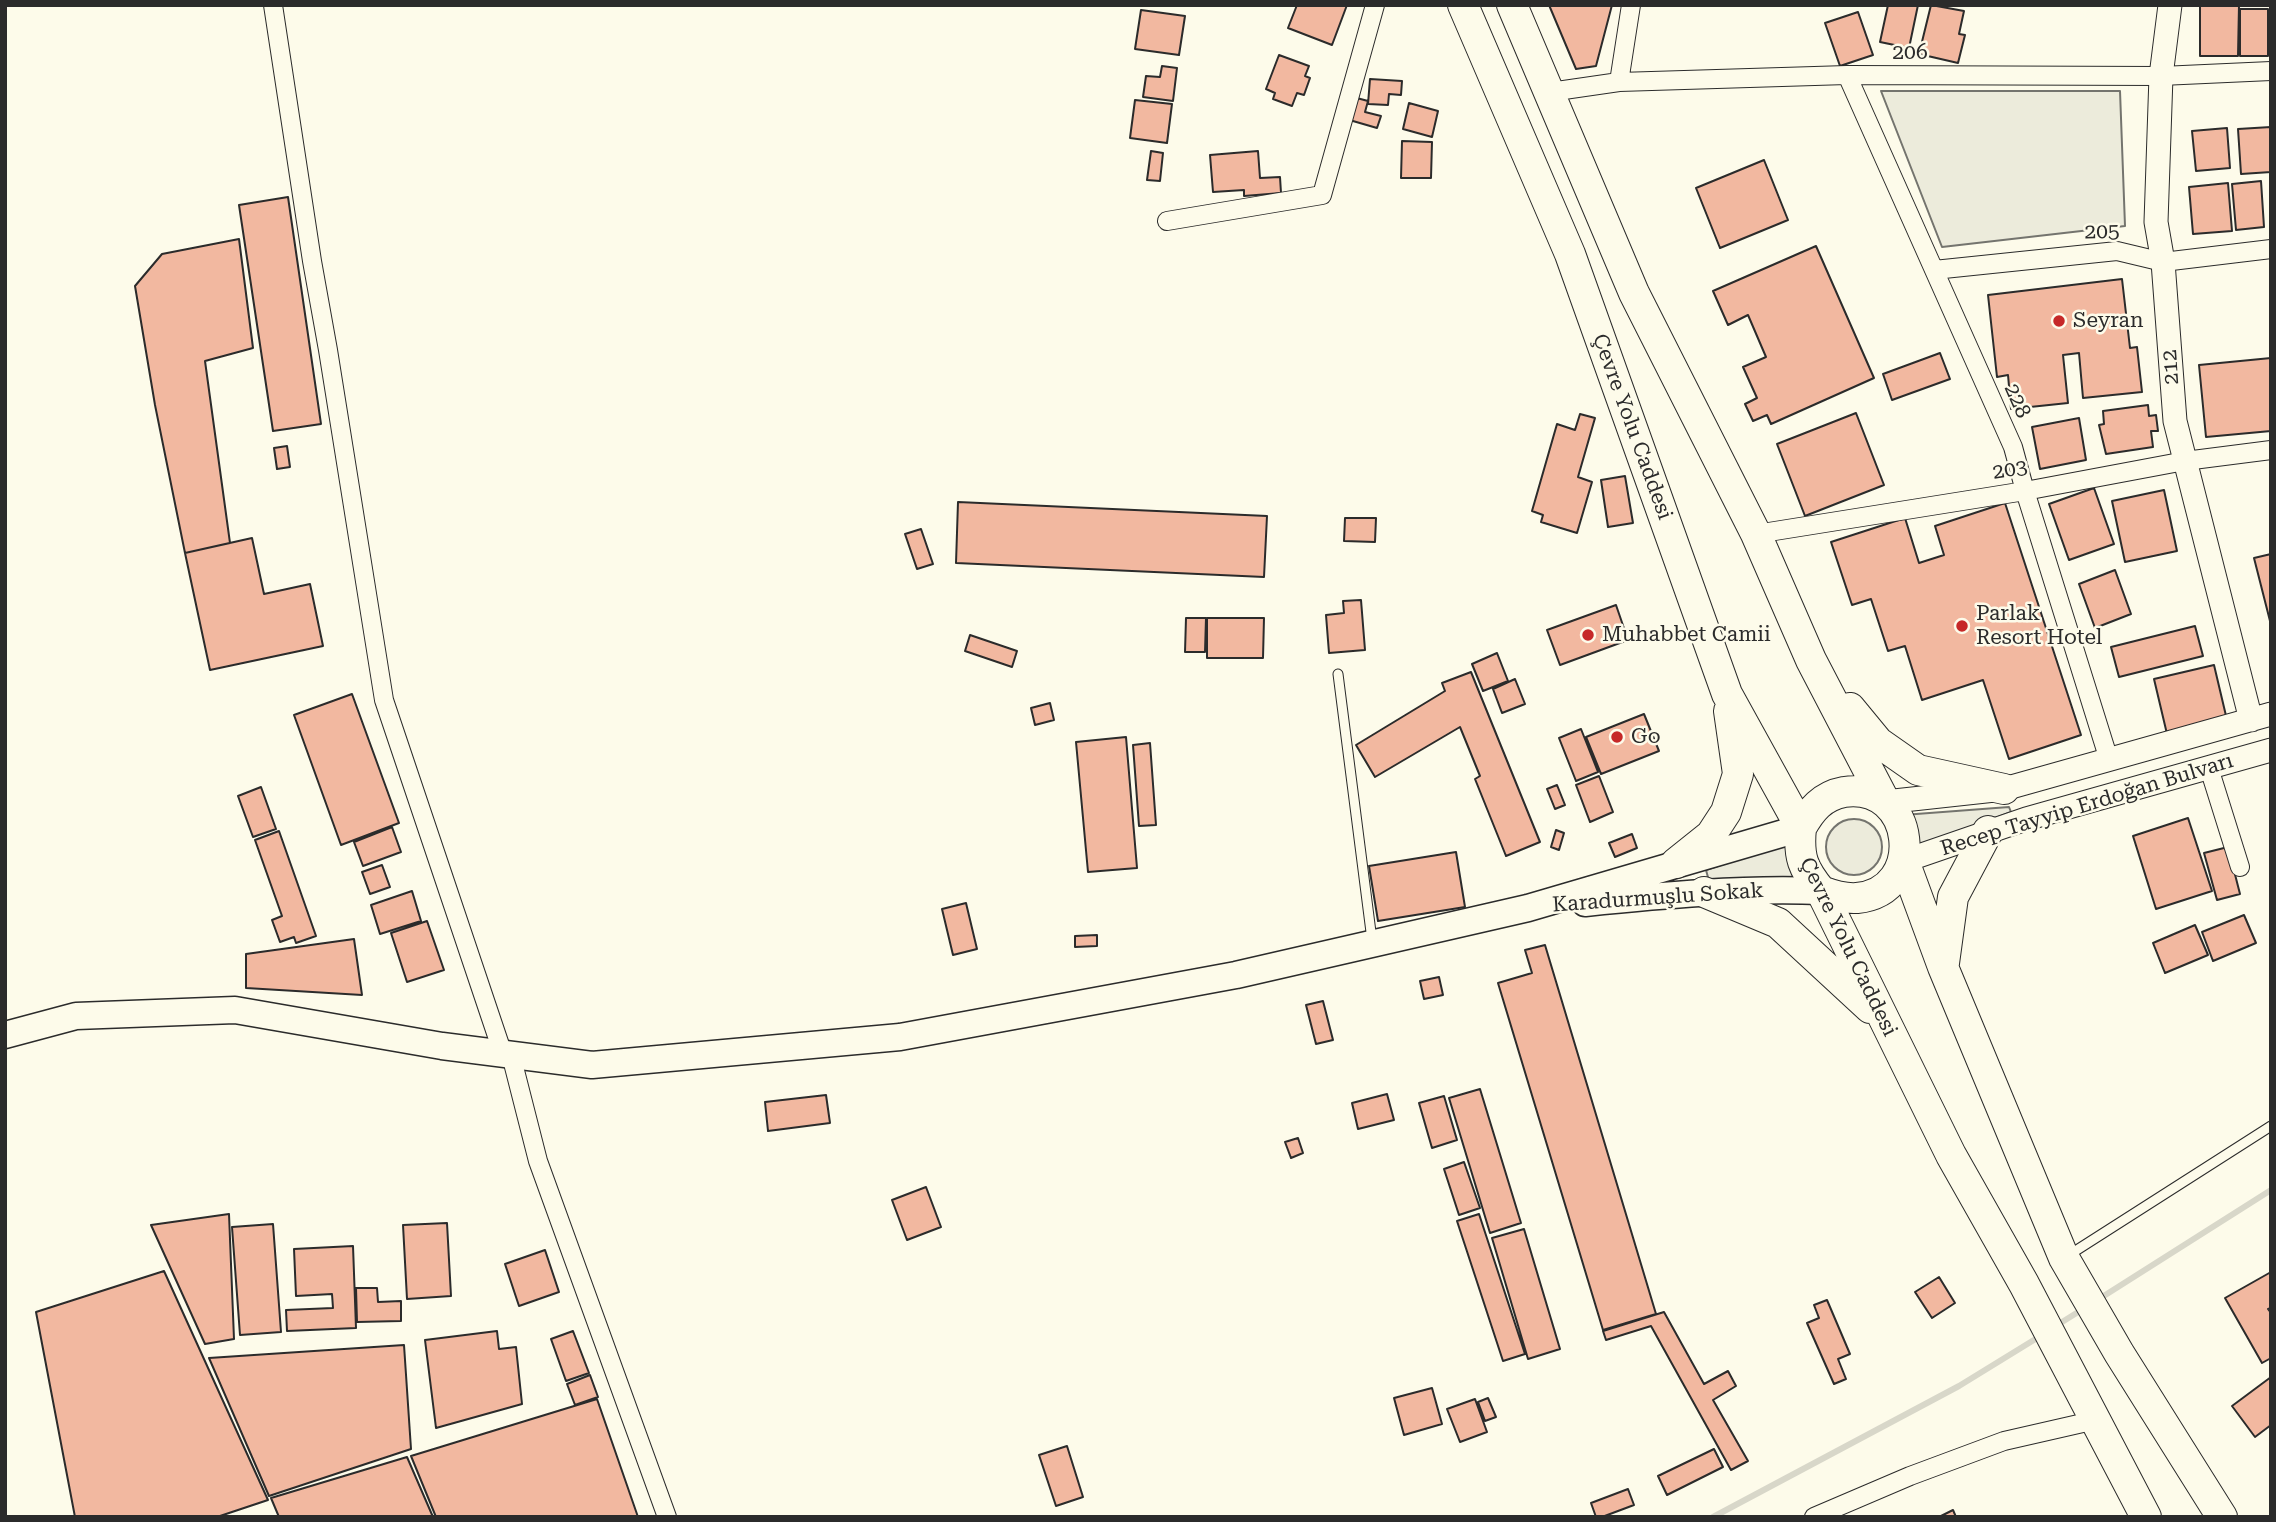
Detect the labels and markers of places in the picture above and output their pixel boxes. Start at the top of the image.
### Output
place label: Seyran [2073,308,2143,334]
marker: Seyran [2051,313,2067,329]
place label: Parlak Resort Hotel [1976,601,2102,651]
marker: Parlak Resort Hotel [1954,618,1970,634]
place label: Muhabbet Camii [1602,622,1771,648]
marker: Muhabbet Camii [1580,627,1596,643]
place label: Go [1631,724,1661,750]
marker: Go [1609,729,1625,745]

